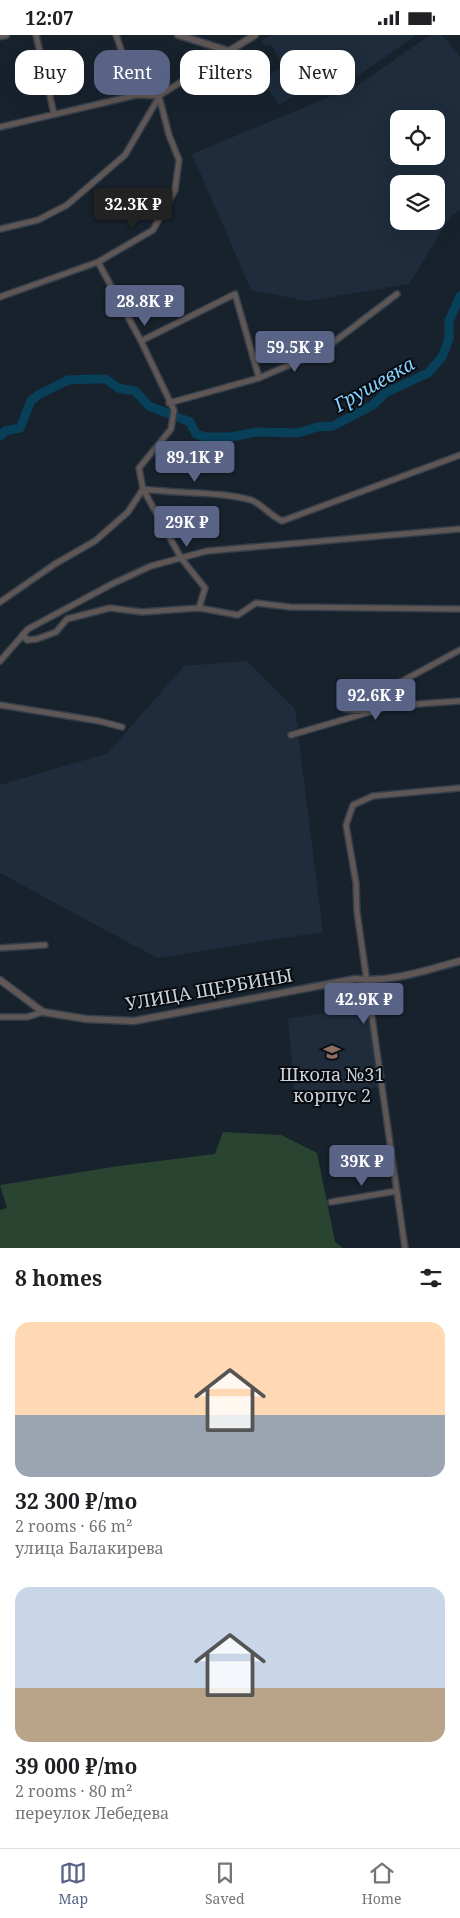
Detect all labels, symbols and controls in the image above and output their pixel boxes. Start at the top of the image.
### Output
text: 12:07 [25,5,74,31]
chip: Buy [15,50,84,95]
chip: Rent [94,50,170,95]
chip: Filters [180,50,270,95]
chip: New [280,50,355,95]
map controls [390,110,445,230]
button: locate [390,110,445,165]
button: layers [390,175,445,230]
pin: 32.3K ₽ [87,187,179,230]
text: 32.3K ₽ [104,193,162,215]
pin: 28.8K ₽ [99,285,191,327]
text: 28.8K ₽ [116,290,174,312]
pin: 59.5K ₽ [249,331,341,373]
text: 59.5K ₽ [266,336,324,358]
water label: Грушевка [328,350,419,418]
pin: 89.1K ₽ [149,441,241,483]
text: 89.1K ₽ [166,446,224,468]
pin: 29K ₽ [152,505,222,548]
text: 29K ₽ [165,511,209,533]
pin: 92.6K ₽ [330,679,422,721]
text: 92.6K ₽ [347,684,405,706]
street label: УЛИЦА ЩЕРБИНЫ [123,963,294,1016]
pin: 42.9K ₽ [318,983,410,1025]
text: 42.9K ₽ [335,988,393,1010]
school or university icon: Школа №31 корпус 2 [322,1042,342,1062]
place label: Школа №31 корпус 2 [280,1062,384,1107]
pin: 39K ₽ [327,1145,397,1187]
text: 39K ₽ [340,1150,384,1172]
text: 8 homes [15,1264,102,1292]
icon: filters [417,1264,445,1292]
icon: home [185,1355,275,1445]
text: 32 300 ₽/mo [15,1487,137,1515]
text: 2 rooms · 66 m² [15,1515,132,1537]
text: улица Балакирева [15,1537,164,1559]
icon: home [185,1620,275,1710]
text: 39 000 ₽/mo [15,1752,137,1780]
text: 2 rooms · 80 m² [15,1780,132,1802]
text: переулок Лебедева [15,1802,169,1824]
tab: Map [58,1859,88,1908]
tab: Saved [205,1859,245,1908]
tab: Home [362,1859,402,1908]

